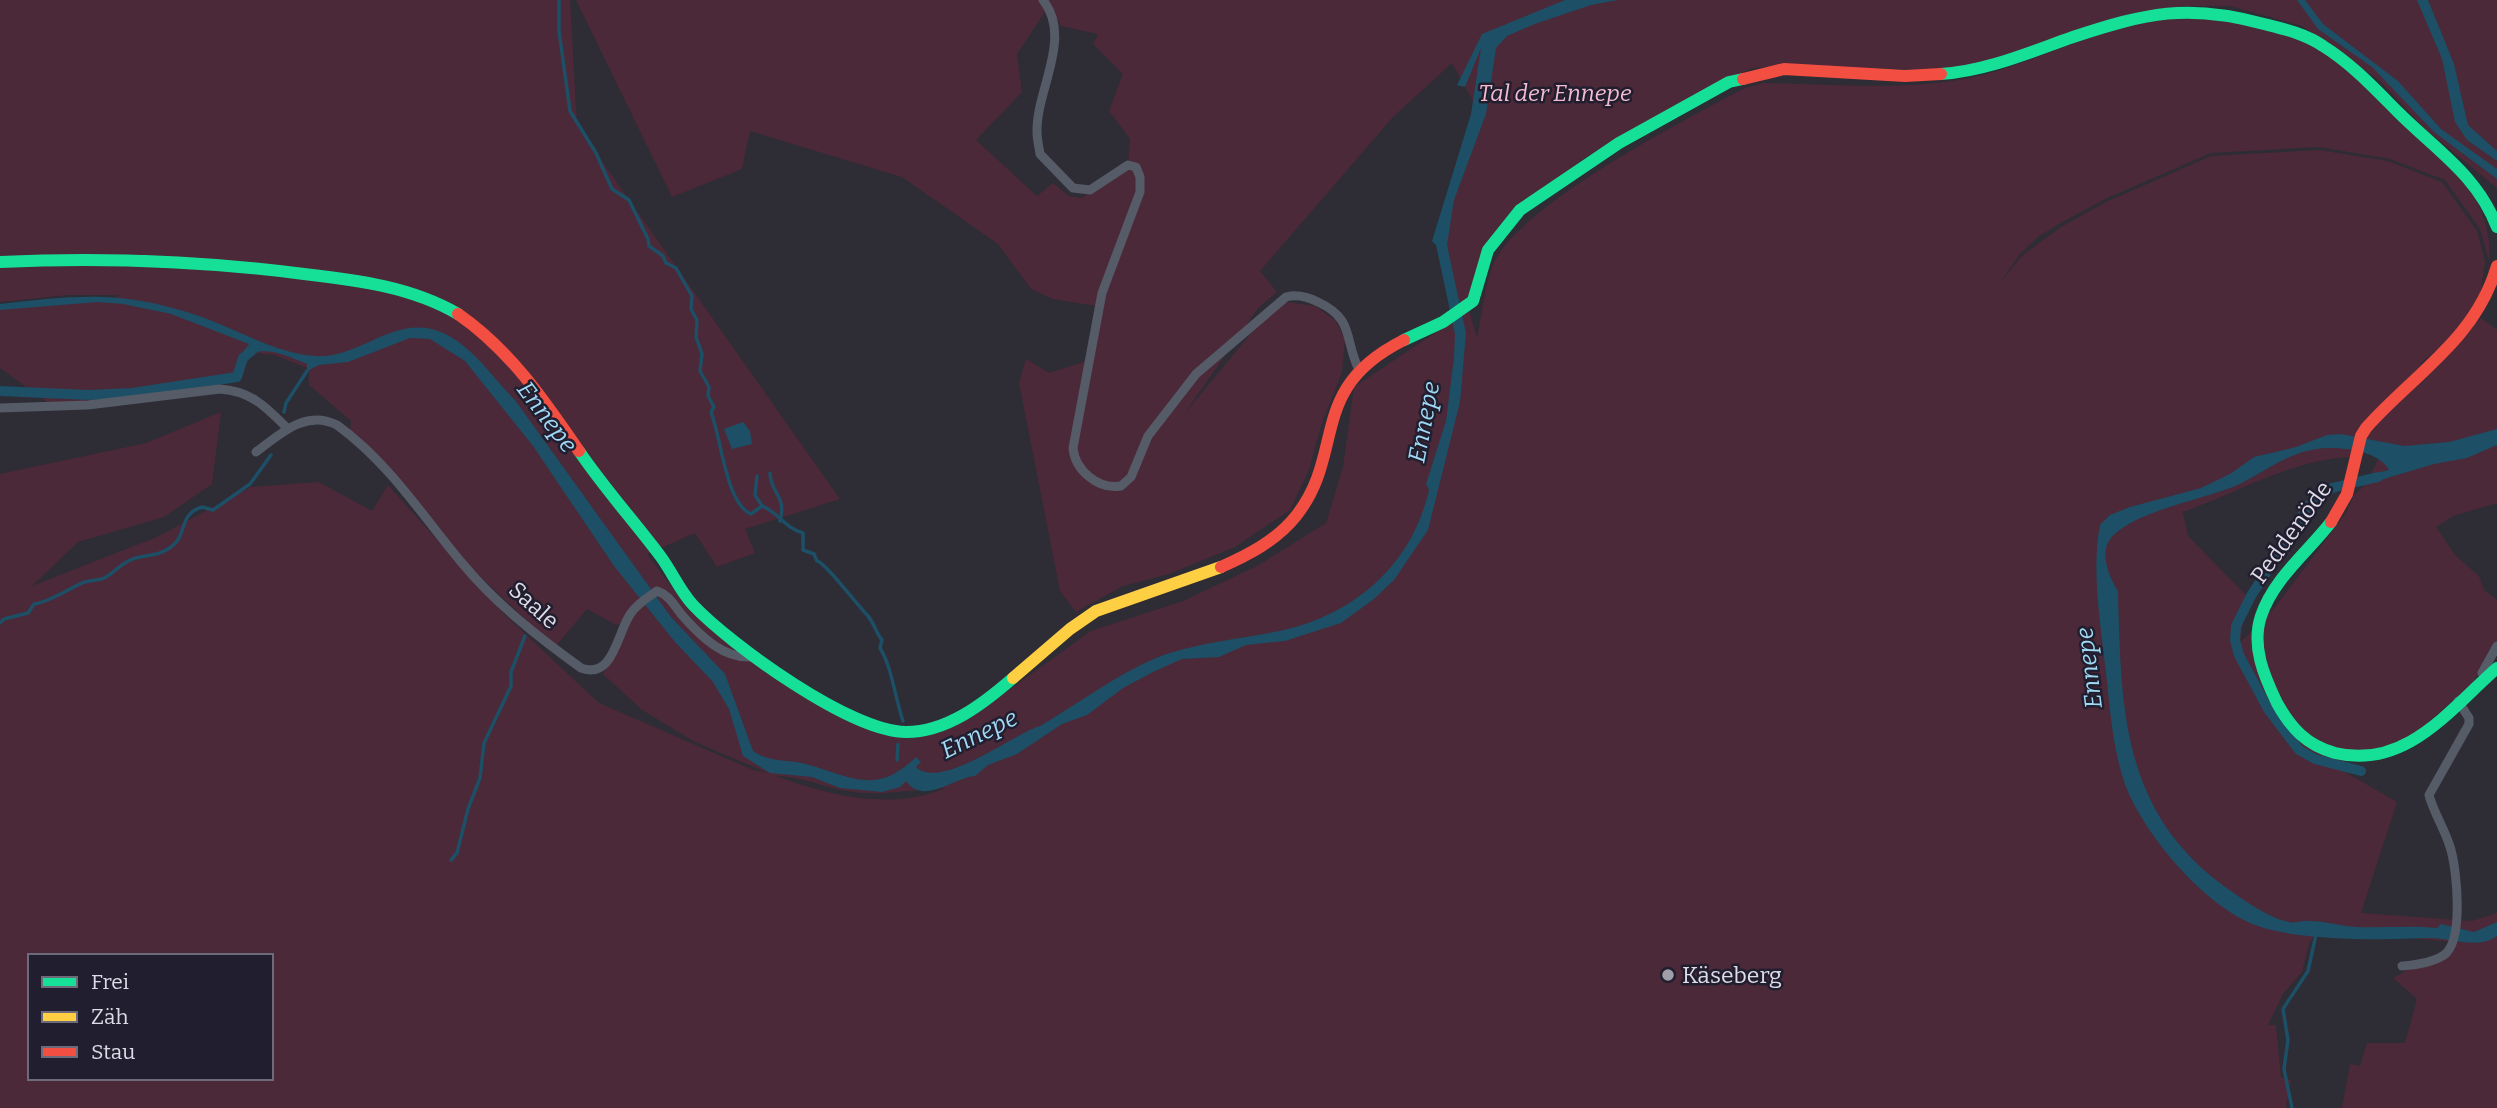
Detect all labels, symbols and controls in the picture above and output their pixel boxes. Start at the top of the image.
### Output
park label: Tal der Ennepe [1478,79,1632,107]
water label: Ennepe [511,376,583,458]
water label: Ennepe [1402,379,1446,465]
street label: Peddenöde [2244,475,2338,589]
street label: Saale [503,575,565,635]
water label: Ennepe [2070,626,2108,710]
water label: Ennepe [936,703,1022,765]
legend [28,954,273,1080]
place label: Käseberg [1682,961,1782,989]
marker: Käseberg [1660,967,1676,983]
text: Frei [91,969,129,995]
text: Zäh [91,1004,129,1030]
text: Stau [91,1039,135,1065]

